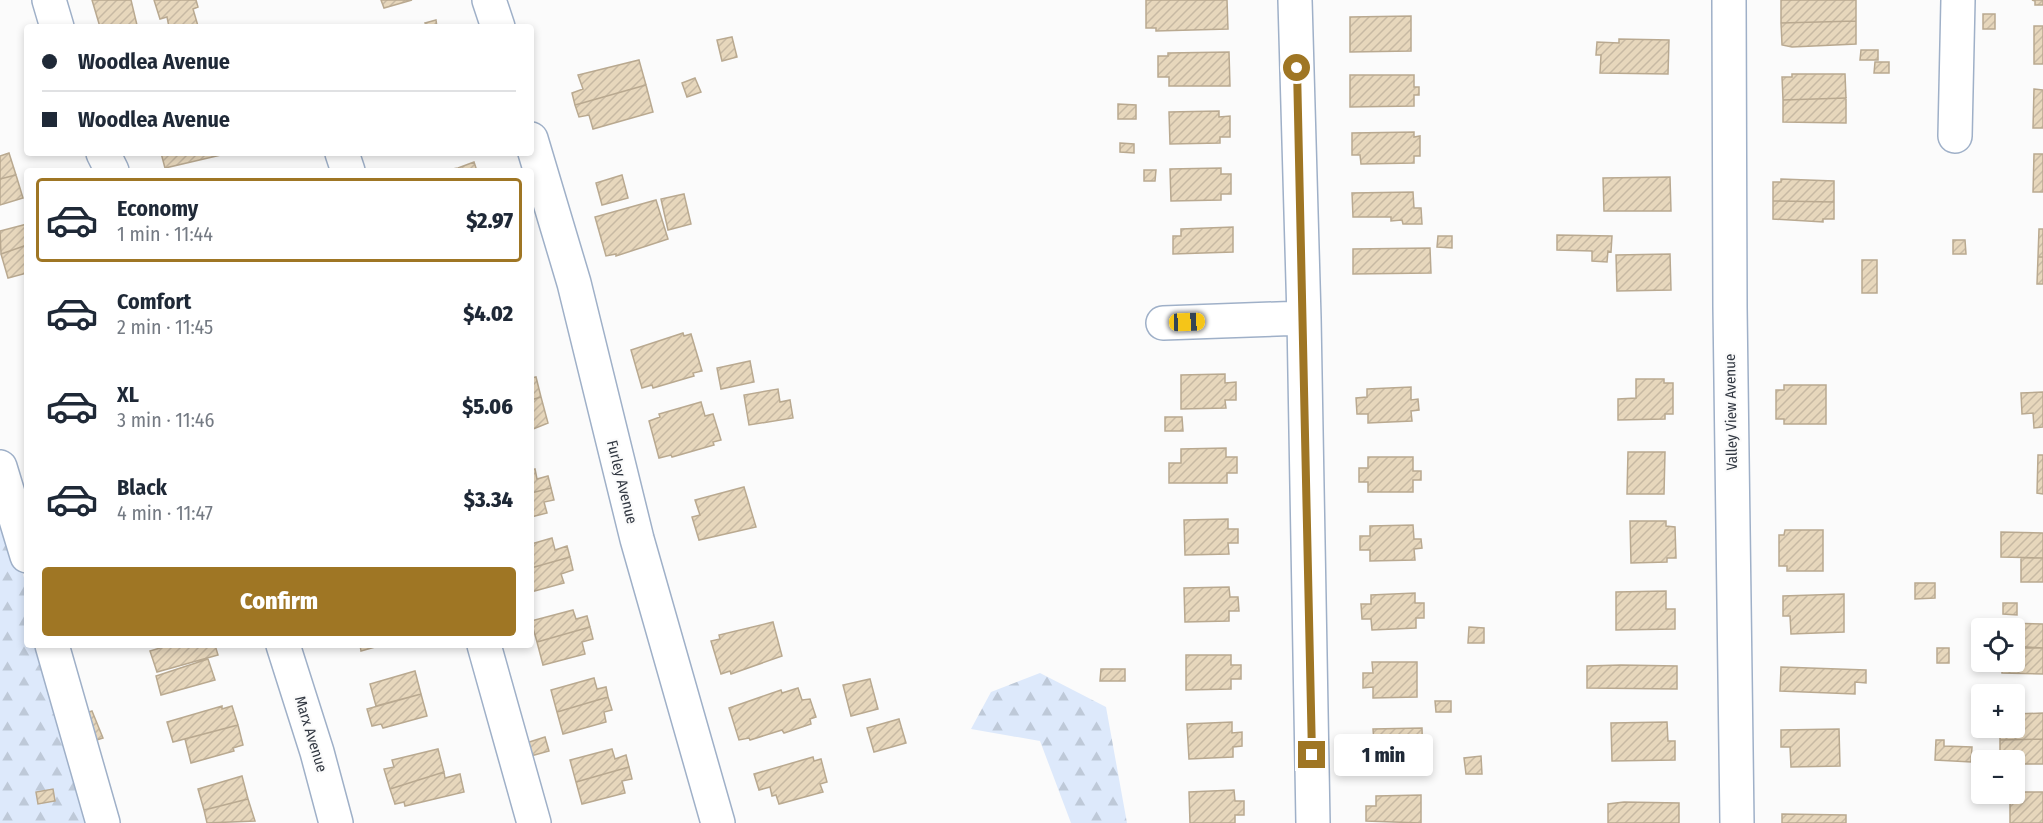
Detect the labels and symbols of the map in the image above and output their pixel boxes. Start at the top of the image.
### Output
route start [1283,54,1310,81]
car [1169,312,1205,332]
street label: Valley View Avenue [1721,353,1741,471]
street label: Furley Avenue [603,438,641,526]
street label: Marx Avenue [291,694,331,774]
callout: 1 min [1333,734,1432,776]
route end [1298,741,1325,768]

